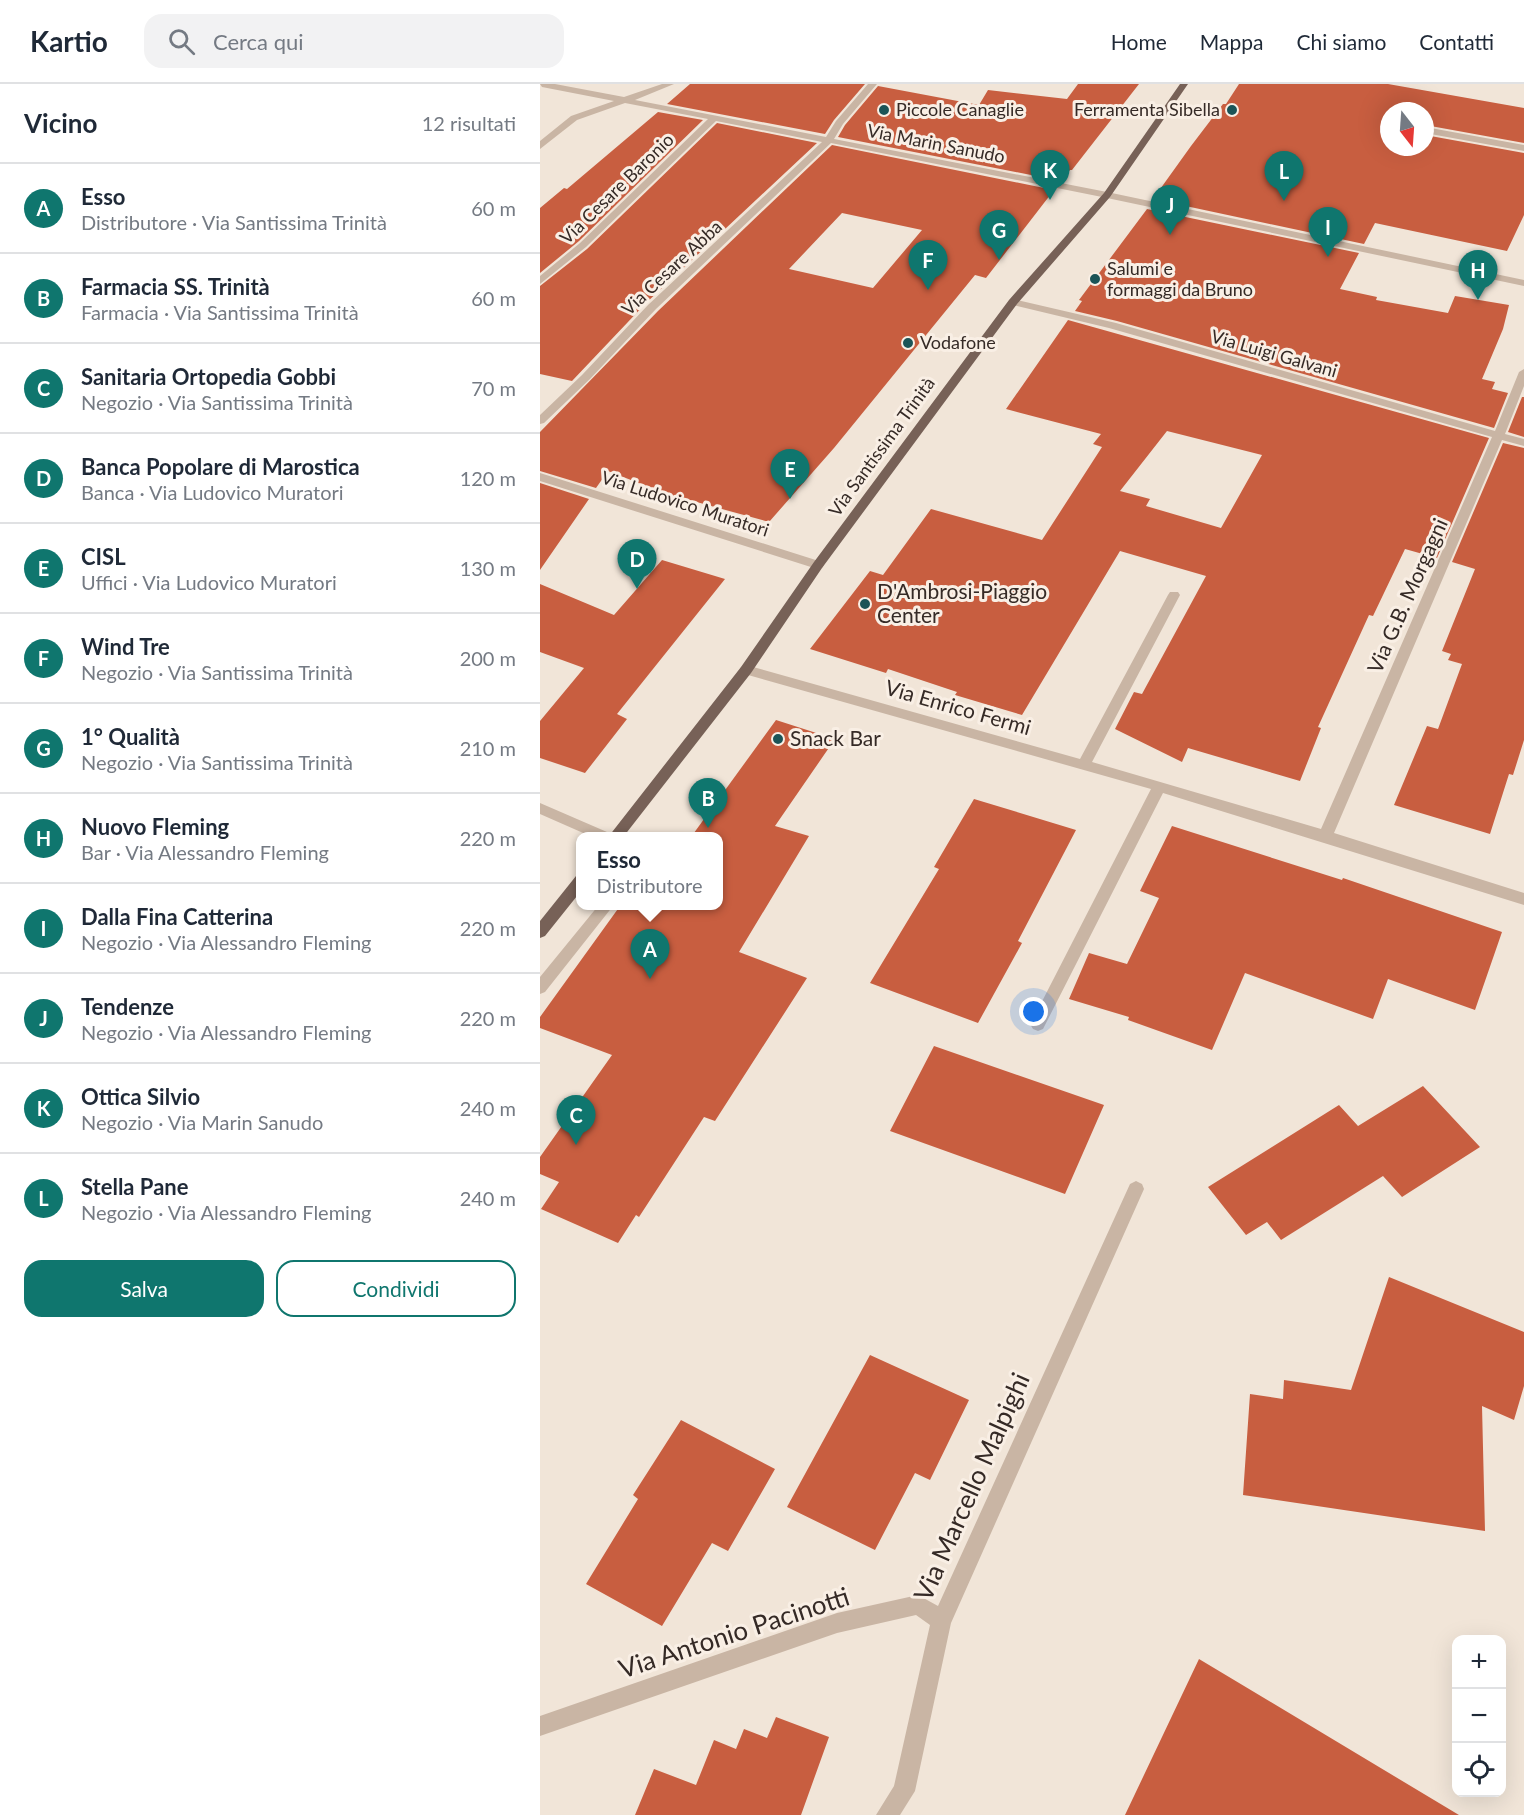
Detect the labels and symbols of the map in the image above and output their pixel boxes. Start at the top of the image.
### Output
place label: Piccole Canaglie [896,98,1024,120]
place label: Ferramenta Sibella [1074,98,1220,120]
north arrow [1380,102,1434,156]
marker: Piccole Canaglie [877,103,891,117]
marker: Ferramenta Sibella [1225,103,1239,117]
street label: Via Marin Sanudo [865,119,1007,167]
street label: Via Cesare Baronio [555,128,678,248]
pin: K [1030,150,1070,200]
pin: L [1264,152,1304,201]
pin: J [1150,186,1190,235]
pin: I [1308,208,1348,257]
pin: G [980,210,1018,260]
street label: Via Cesare Abba [617,215,726,319]
pin: F [908,240,948,290]
pin: H [1458,250,1498,300]
place label: Salumi e formaggi da Bruno [1107,257,1253,300]
marker: Salumi e formaggi da Bruno [1088,272,1102,286]
street label: Via Luigi Galvani [1209,325,1340,382]
place label: Vodafone [920,331,996,353]
marker: Vodafone [901,336,915,350]
street label: Via Santissima Trinità [823,373,939,520]
pin: E [770,450,810,499]
street label: Via Ludovico Muratori [599,466,772,541]
street label: Via G.B. Morgagni [1361,514,1452,677]
pin: D [618,540,656,589]
place label: D'Ambrosi-Piaggio Center [877,578,1047,627]
marker: D'Ambrosi-Piaggio Center [858,597,872,611]
street label: Via Enrico Fermi [883,674,1034,739]
place label: Snack Bar [790,725,881,750]
marker: Snack Bar [771,732,785,746]
pin: B [688,778,728,828]
pin: A [630,930,670,979]
your location [1019,997,1048,1026]
pin: C [556,1096,596,1145]
street label: Via Marcello Malpighi [906,1367,1036,1606]
street label: Via Antonio Pacinotti [614,1580,853,1684]

